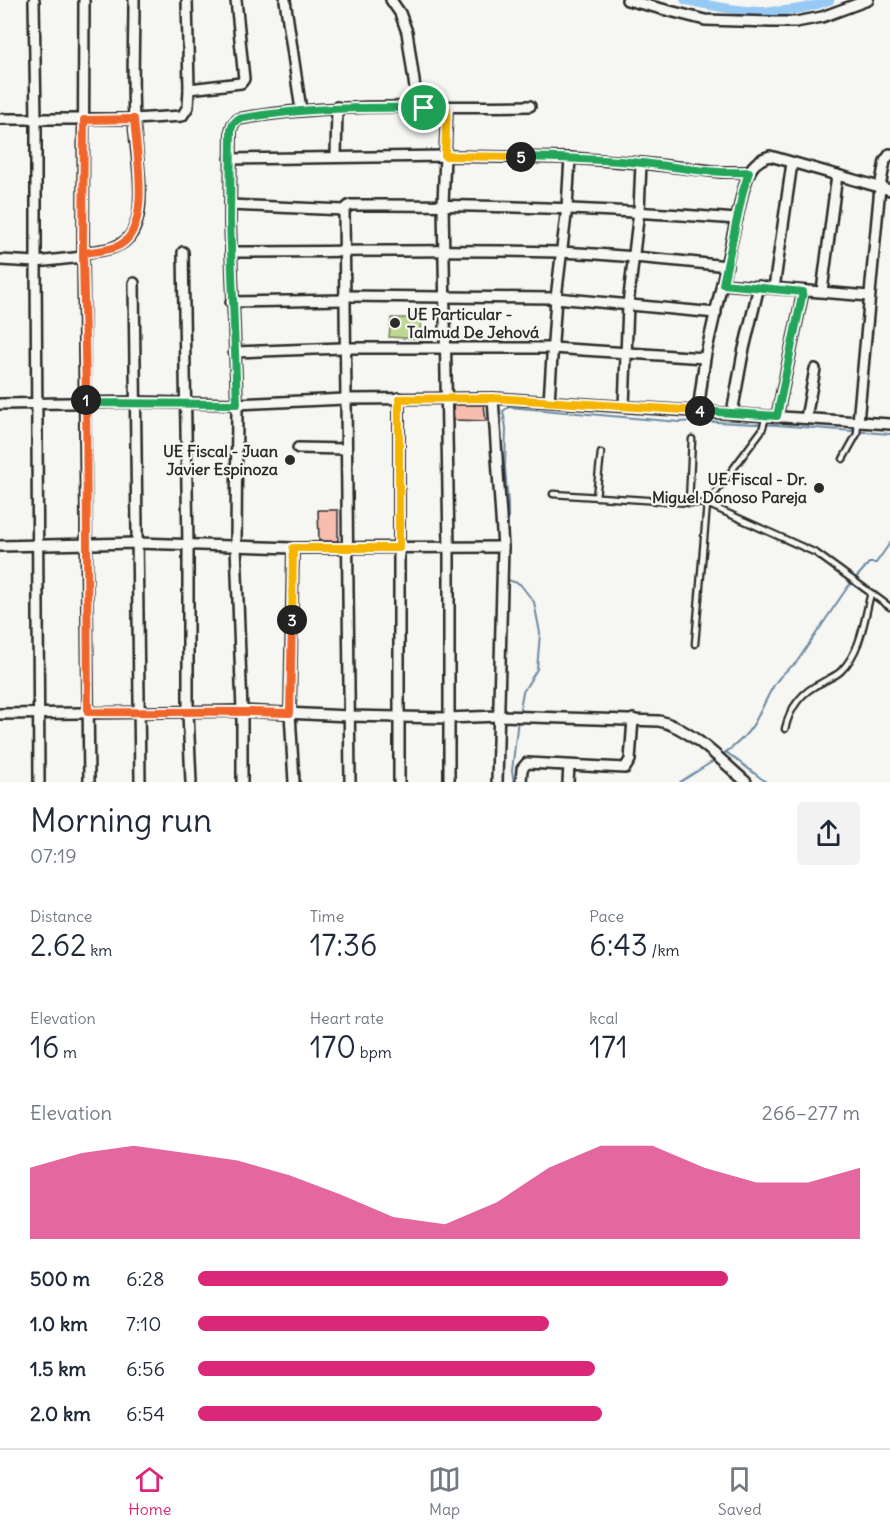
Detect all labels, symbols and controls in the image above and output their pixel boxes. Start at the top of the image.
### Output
pin [398,82,449,133]
icon: arrive [407,91,440,124]
pin: 5 [506,142,536,172]
text: 5 [516,147,526,167]
place label: UE Particular - Talmud De Jehová [407,304,539,342]
marker: UE Particular - Talmud De Jehová [388,316,402,330]
pin: 1 [71,385,101,415]
text: 1 [83,390,89,410]
pin: 4 [685,396,715,426]
text: 4 [695,401,705,421]
place label: UE Fiscal - Juan Javier Espinoza [163,441,278,480]
marker: UE Fiscal - Juan Javier Espinoza [283,453,297,467]
place label: UE Fiscal - Dr. Miguel Donoso Pareja [652,469,807,508]
marker: UE Fiscal - Dr. Miguel Donoso Pareja [812,481,826,495]
pin: 3 [277,605,307,635]
text: 3 [287,610,297,630]
text: Morning run [30,799,212,841]
button: share [797,802,860,865]
text: 07:19 [30,843,77,868]
text: Distance [30,906,92,926]
text: Time [310,906,344,926]
text: Pace [589,906,624,926]
text: 2.62 [30,926,86,964]
text: 17:36 [310,926,377,964]
text: 6:43 [589,926,648,964]
text: km [86,940,112,960]
text: /km [648,940,680,960]
text: Elevation [30,1008,96,1028]
text: Heart rate [310,1008,384,1028]
text: kcal [589,1008,618,1028]
text: 16 [30,1028,59,1066]
text: 170 [310,1028,356,1066]
text: 171 [589,1028,628,1066]
text: m [59,1042,77,1062]
text: bpm [356,1042,392,1062]
text: Elevation [30,1100,112,1125]
text: 266–277 m [762,1100,860,1125]
text: 500 m [30,1266,90,1291]
text: 6:28 [126,1266,165,1291]
text: 1.0 km [30,1311,88,1336]
text: 7:10 [126,1311,161,1336]
text: 1.5 km [30,1356,86,1381]
text: 6:56 [126,1356,165,1381]
text: 2.0 km [30,1401,91,1426]
text: 6:54 [126,1401,165,1426]
tab: Home [128,1463,171,1519]
tab: Map [428,1463,461,1519]
tab: Saved [718,1463,762,1519]

